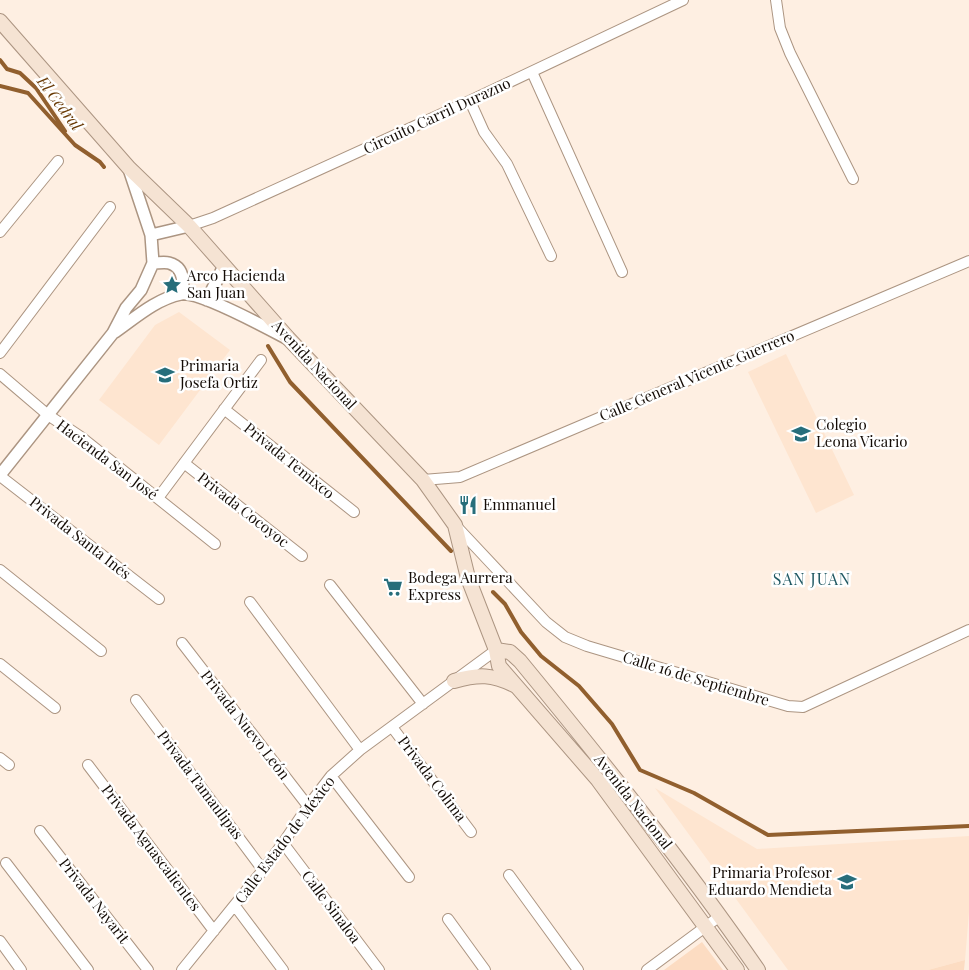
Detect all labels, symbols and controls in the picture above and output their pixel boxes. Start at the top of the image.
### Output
water label: El Cedral [32,70,88,135]
street label: Circuito Carril Durazno [360,72,513,158]
place label: Arco Hacienda San Juan [186,265,286,302]
place icon: Arco Hacienda San Juan [161,274,183,296]
street label: Avenida Nacional [267,314,361,413]
street label: Calle General Vicente Guerrero [596,325,797,425]
place label: Primaria Josefa Ortiz [179,355,258,392]
school or university icon: Primaria Josefa Ortiz [154,364,176,386]
street label: Hacienda San José [53,414,162,504]
place label: Colegio Leona Vicario [816,414,908,451]
street label: Privada Temixco [240,418,339,503]
school or university icon: Colegio Leona Vicario [790,423,812,445]
street label: Privada Cocoyoc [194,467,294,551]
street label: Privada Santa Inés [26,491,135,583]
restaurant icon: Emmanuel [457,494,479,516]
place label: Emmanuel [483,494,556,514]
place label: Bodega Aurrera Express [408,567,513,604]
district label: SAN JUAN [773,568,851,589]
supermarket icon: Bodega Aurrera Express [382,576,404,598]
street label: Calle 16 de Septiembre [621,646,772,710]
street label: Privada Nuevo León [197,666,295,783]
street label: Privada Tamaulipas [153,726,248,843]
street label: Privada Colima [394,732,472,826]
street label: Avenida Nacional [590,749,677,853]
street label: Calle Estado de México [230,772,339,907]
street label: Privada Aguascalientes [98,780,206,915]
street label: Privada Nayarit [55,854,135,948]
place label: Primaria Profesor Eduardo Mendieta [708,862,833,899]
street label: Calle Sinaloa [298,866,366,947]
school or university icon: Primaria Profesor Eduardo Mendieta [836,871,858,893]

